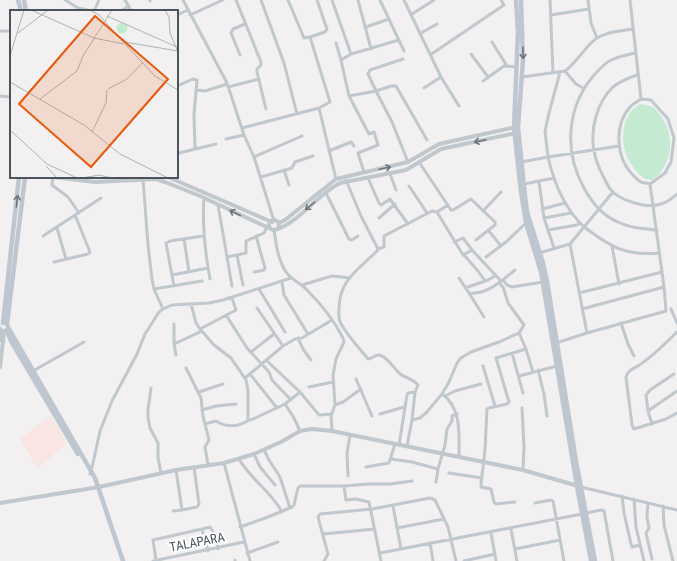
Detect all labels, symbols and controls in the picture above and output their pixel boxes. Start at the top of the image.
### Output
inset map [10,10,178,178]
one-way arrow [519,46,527,59]
one-way arrow [474,137,487,145]
one-way arrow [378,163,391,171]
one-way arrow [13,195,20,208]
one-way arrow [305,202,316,210]
one-way arrow [230,209,242,216]
street label: TALAPARA [168,529,226,555]

